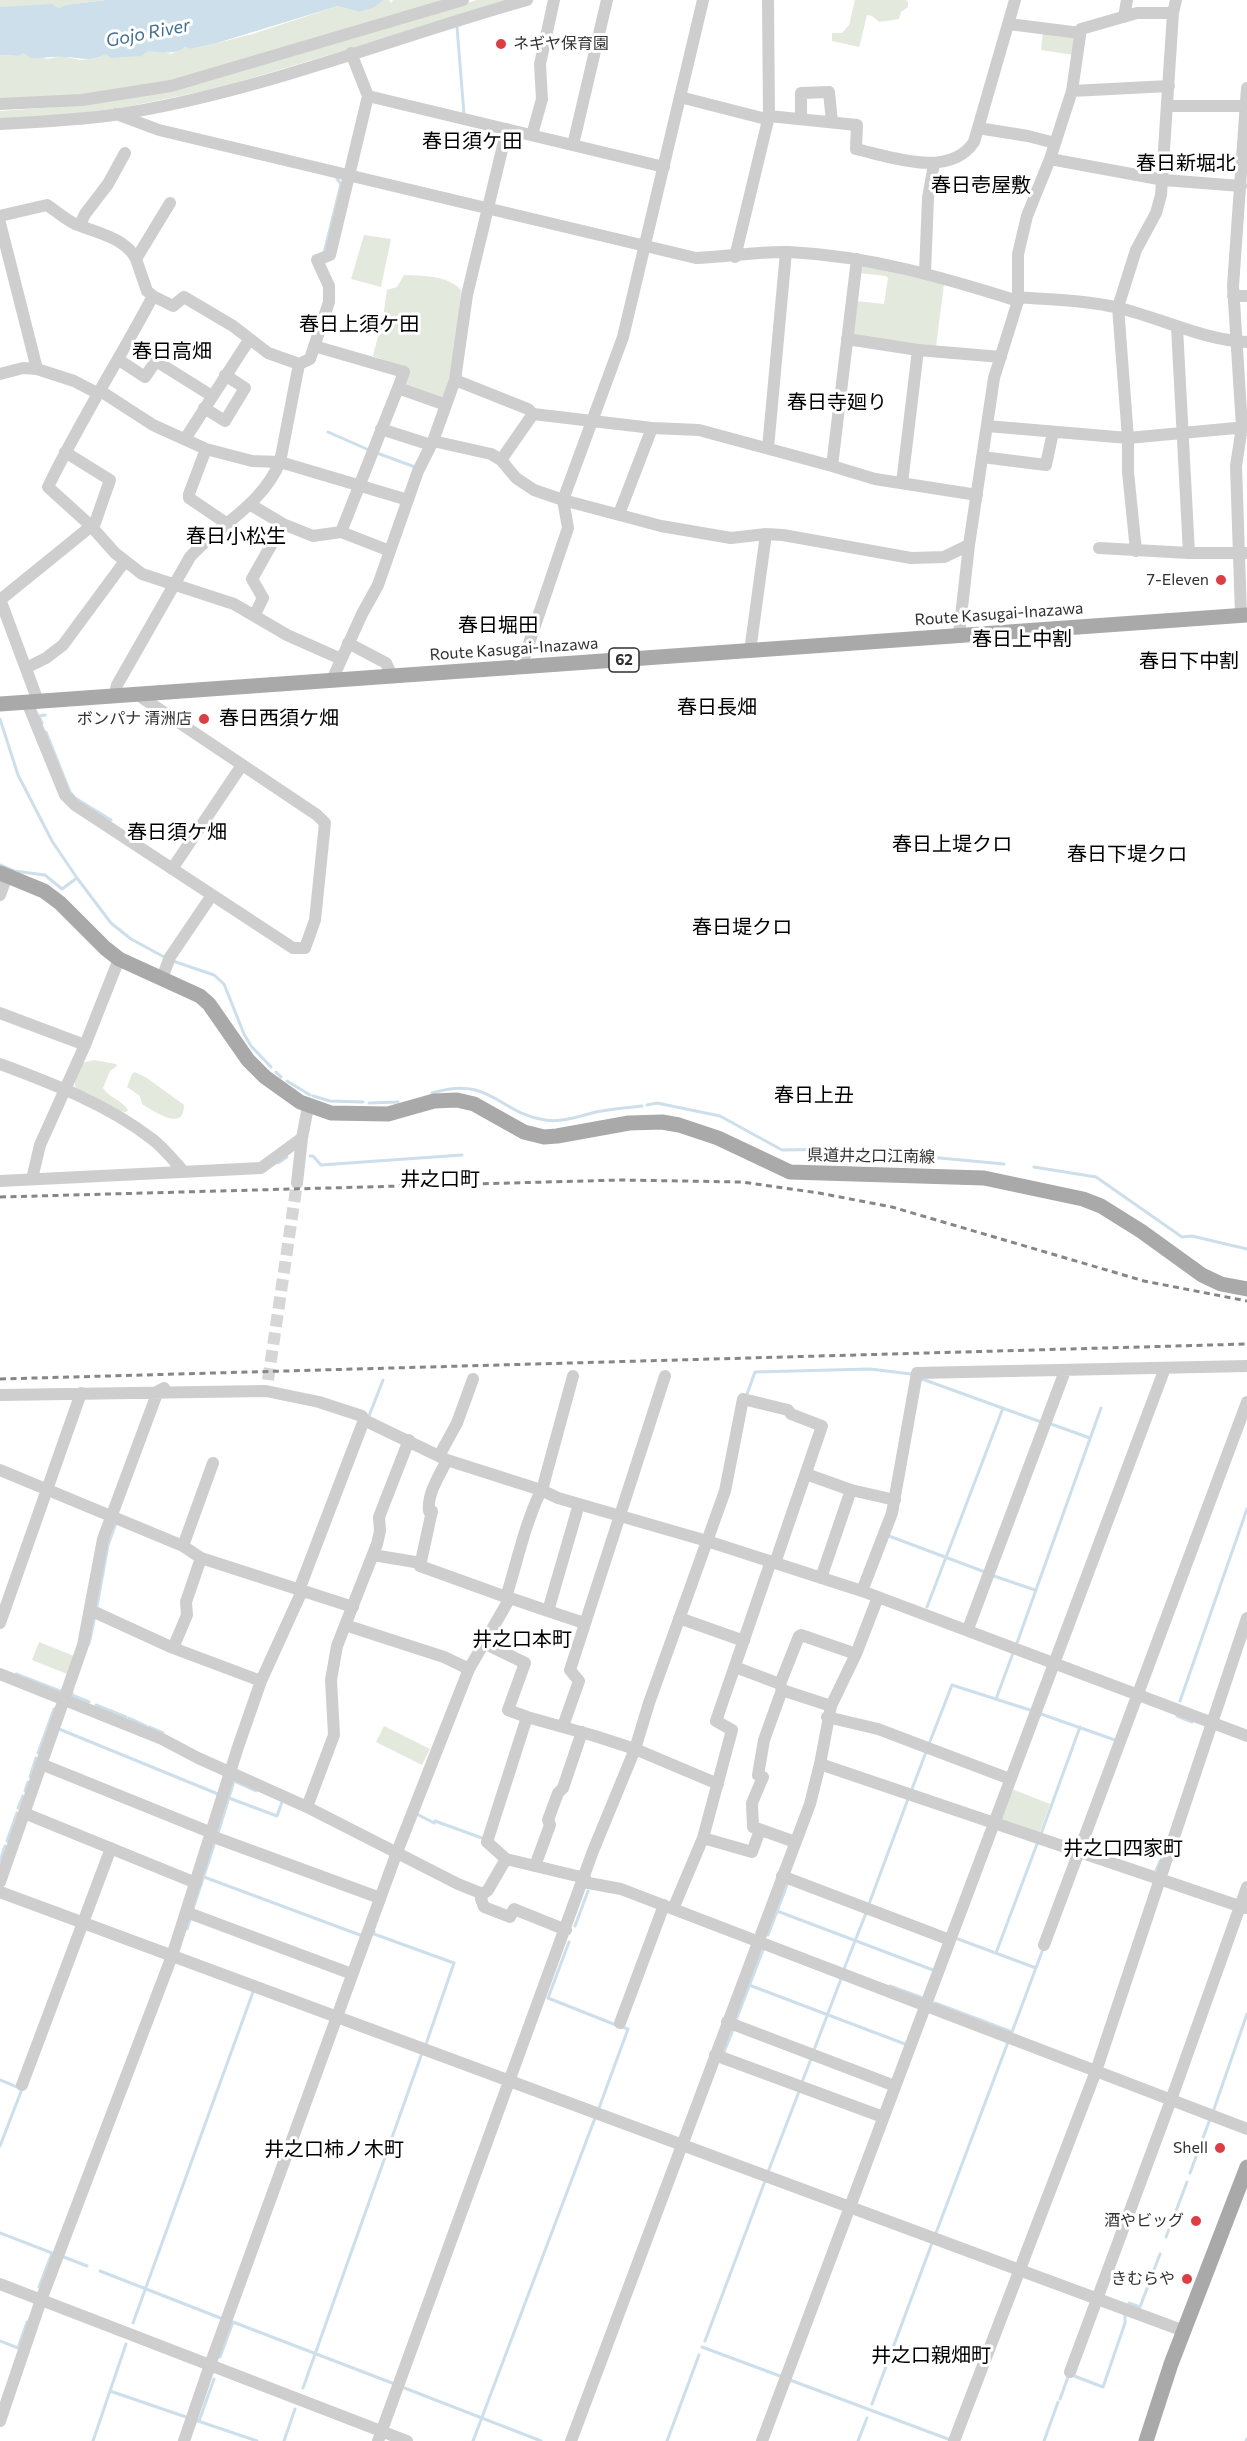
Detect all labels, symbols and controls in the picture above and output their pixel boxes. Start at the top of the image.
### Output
water label: Gojo River [104,14,192,52]
place label: ネギヤ保育園 [513,34,609,54]
marker: ネギヤ保育園 [494,37,508,51]
district label: 春日須ケ田 [422,129,522,153]
district label: 春日新堀北 [1136,151,1236,175]
district label: 春日壱屋敷 [931,173,1031,197]
district label: 春日上須ケ田 [299,312,419,336]
district label: 春日高畑 [132,339,212,363]
district label: 春日寺廻り [787,390,887,414]
district label: 春日小松生 [186,524,286,548]
place label: 7-Eleven [1146,570,1209,590]
marker: 7-Eleven [1214,573,1228,587]
street label: Route Kasugai-Inazawa [914,599,1084,629]
district label: 春日堀田 [458,613,538,637]
district label: 春日上中割 [972,627,1072,651]
street label: Route Kasugai-Inazawa [429,634,599,664]
road number: 62 [609,648,639,672]
district label: 春日下中割 [1139,649,1239,673]
district label: 春日長畑 [677,695,757,719]
district label: 春日西須ケ畑 [219,706,339,730]
place label: ボンパナ 清洲店 [77,709,192,729]
marker: ボンパナ 清洲店 [197,712,211,726]
district label: 春日須ケ畑 [127,820,227,844]
district label: 春日上堤クロ [892,832,1012,856]
district label: 春日下堤クロ [1067,842,1187,866]
district label: 春日堤クロ [692,915,792,939]
district label: 春日上丑 [774,1083,854,1107]
street label: 県道井之口江南線 [807,1145,935,1167]
district label: 井之口町 [400,1167,480,1191]
district label: 井之口本町 [472,1627,572,1651]
district label: 井之口四家町 [1063,1836,1183,1860]
district label: 井之口柿ノ木町 [264,2137,404,2161]
place label: Shell [1173,2138,1208,2158]
marker: Shell [1213,2141,1227,2155]
place label: 酒やビッグ [1104,2211,1184,2231]
marker: 酒やビッグ [1189,2214,1203,2228]
place label: きむらや [1111,2269,1175,2289]
marker: きむらや [1180,2272,1194,2286]
district label: 井之口親畑町 [871,2343,991,2367]

